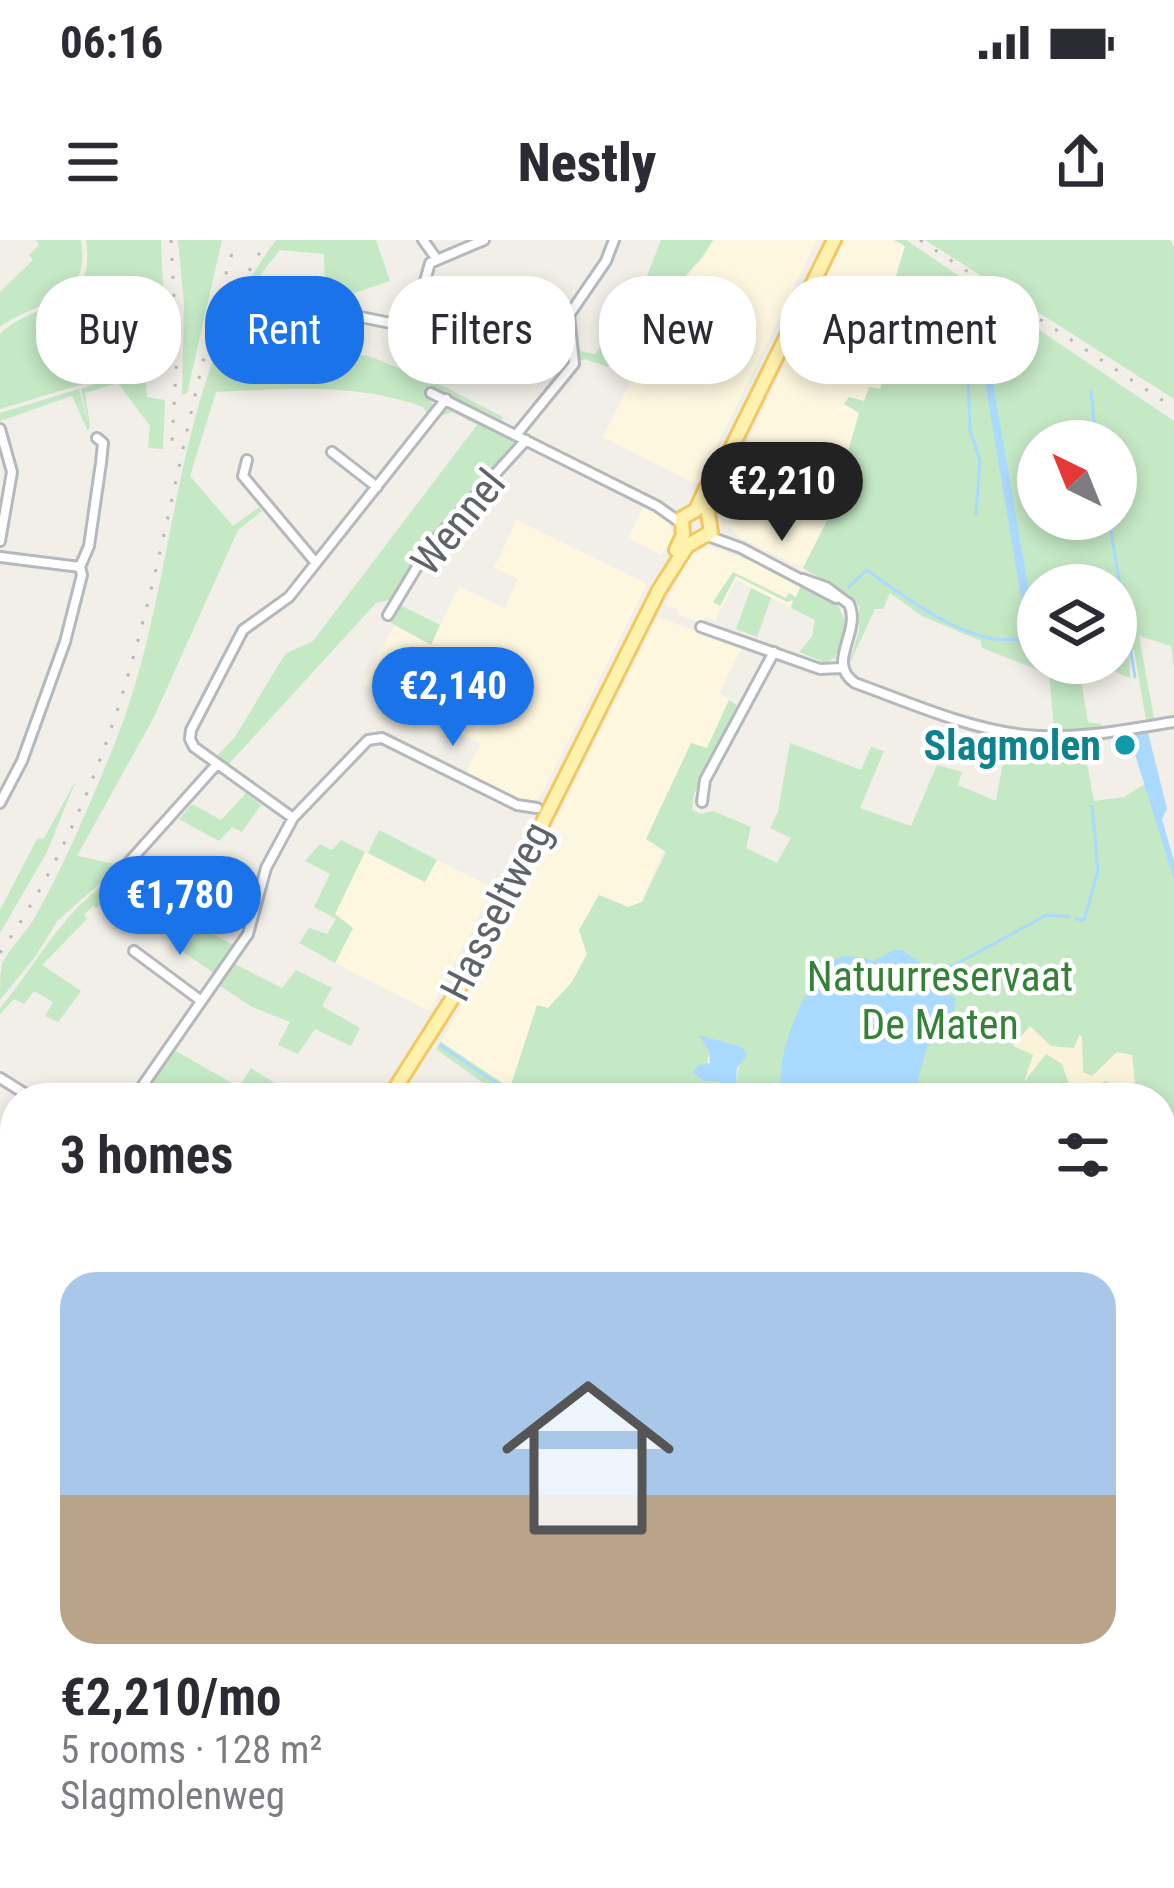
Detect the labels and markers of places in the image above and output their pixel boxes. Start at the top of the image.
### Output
pin: €2,210 [684,442,880,544]
pin: €2,140 [355,647,551,749]
place label: Slagmolen [923,721,1101,770]
marker: Slagmolen [1112,732,1138,758]
pin: €1,780 [82,856,278,958]

